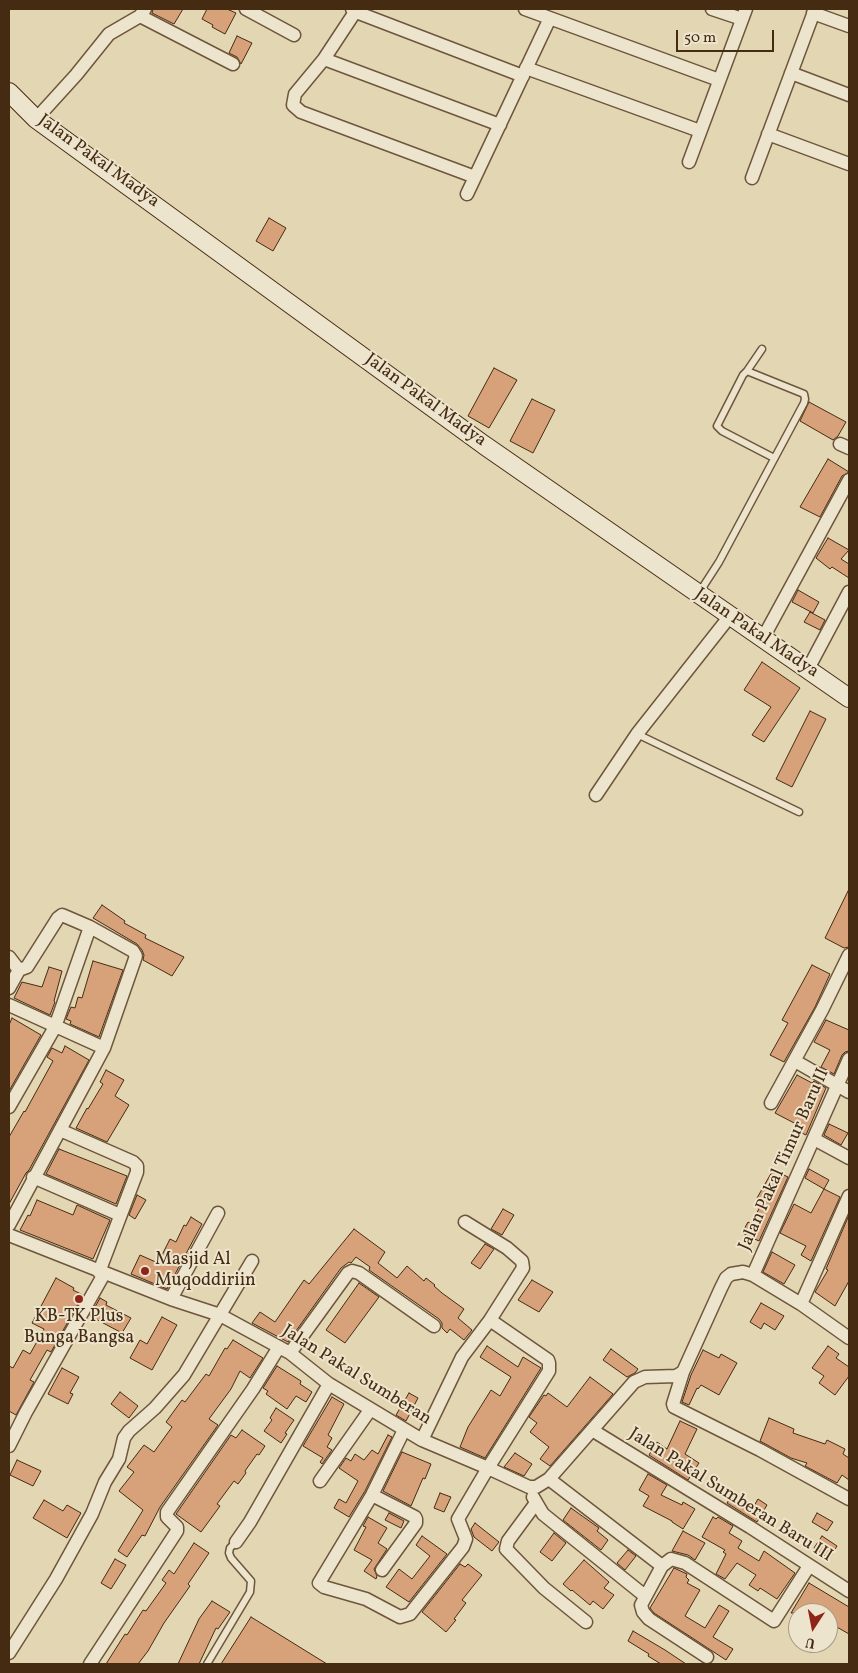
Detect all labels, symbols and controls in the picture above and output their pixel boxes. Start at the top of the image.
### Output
scale bar [678,20,776,52]
text: 50 m [684,28,716,49]
street label: Jalan Pakal Madya [33,111,163,213]
street label: Jalan Pakal Madya [360,350,490,452]
street label: Jalan Pakal Madya [690,584,822,684]
street label: Jalan Pakal Timur Baru II [735,1066,835,1254]
place label: Masjid Al Muqoddiriin [155,1250,256,1292]
marker: Masjid Al Muqoddiriin [139,1265,151,1277]
marker: KB-TK Plus Bunga Bangsa [73,1293,85,1305]
place label: KB-TK Plus Bunga Bangsa [24,1307,134,1350]
street label: Jalan Pakal Sumberan [277,1321,435,1431]
street label: Jalan Pakal Sumberan Baru III [624,1424,836,1568]
north arrow [788,1603,838,1653]
text: U [804,1632,817,1652]

